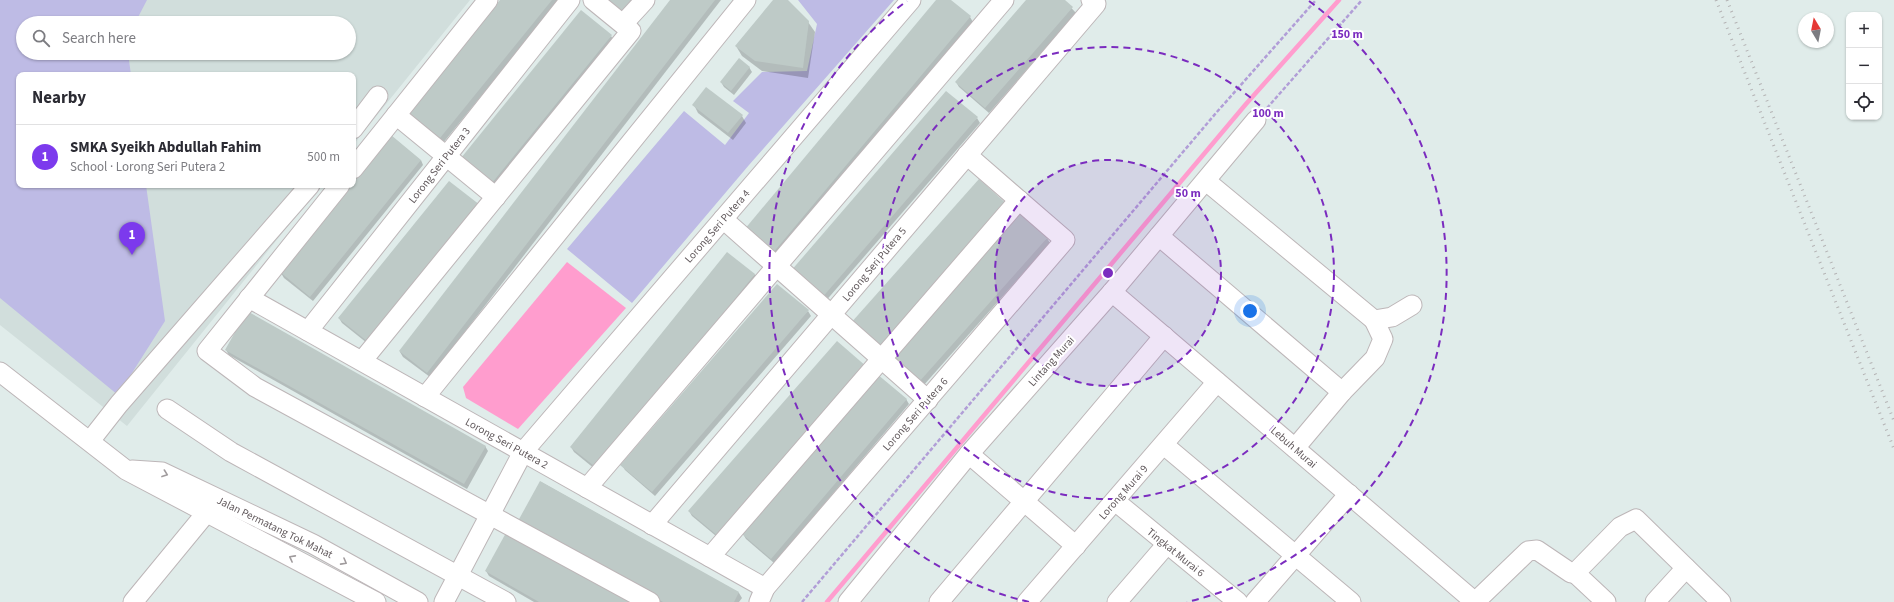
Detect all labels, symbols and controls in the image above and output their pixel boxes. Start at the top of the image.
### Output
north arrow [1798,12,1834,48]
map controls [1846,12,1882,120]
button: + [1846,12,1882,48]
search box [16,16,356,60]
text: 150 m [1331,26,1363,43]
icon: search [30,27,52,49]
text: Search here [62,28,136,49]
button: − [1846,48,1882,84]
button: locate [1846,84,1882,120]
text: Nearby [32,86,86,110]
text: 100 m [1252,105,1284,122]
street label: Lorong Seri Putera 3 [405,124,474,206]
text: SMKA Syeikh Abdullah Fahim [70,137,261,158]
text: 1 [42,148,48,166]
text: 500 m [307,148,340,166]
text: School · Lorong Seri Putera 2 [70,158,225,176]
text: 50 m [1175,185,1201,202]
street label: Lorong Seri Putera 4 [681,186,754,266]
pin: 1 [119,222,145,255]
street label: Lorong Seri Putera 5 [839,224,910,305]
centre of rings [1101,266,1115,280]
your location [1240,301,1260,321]
street label: Lintang Murai [1025,333,1078,390]
street label: Lorong Seri Putera 6 [879,374,952,454]
street label: Lorong Seri Putera 2 [463,414,551,472]
street label: Lebuh Murai [1267,423,1320,472]
street label: Lorong Murai 9 [1095,462,1151,523]
one-way arrow [161,469,168,477]
street label: Jalan Permatang Tok Mahat [214,493,336,562]
street label: Tingkat Murai 6 [1144,524,1208,581]
one-way arrow [289,555,296,562]
one-way arrow [340,557,347,564]

